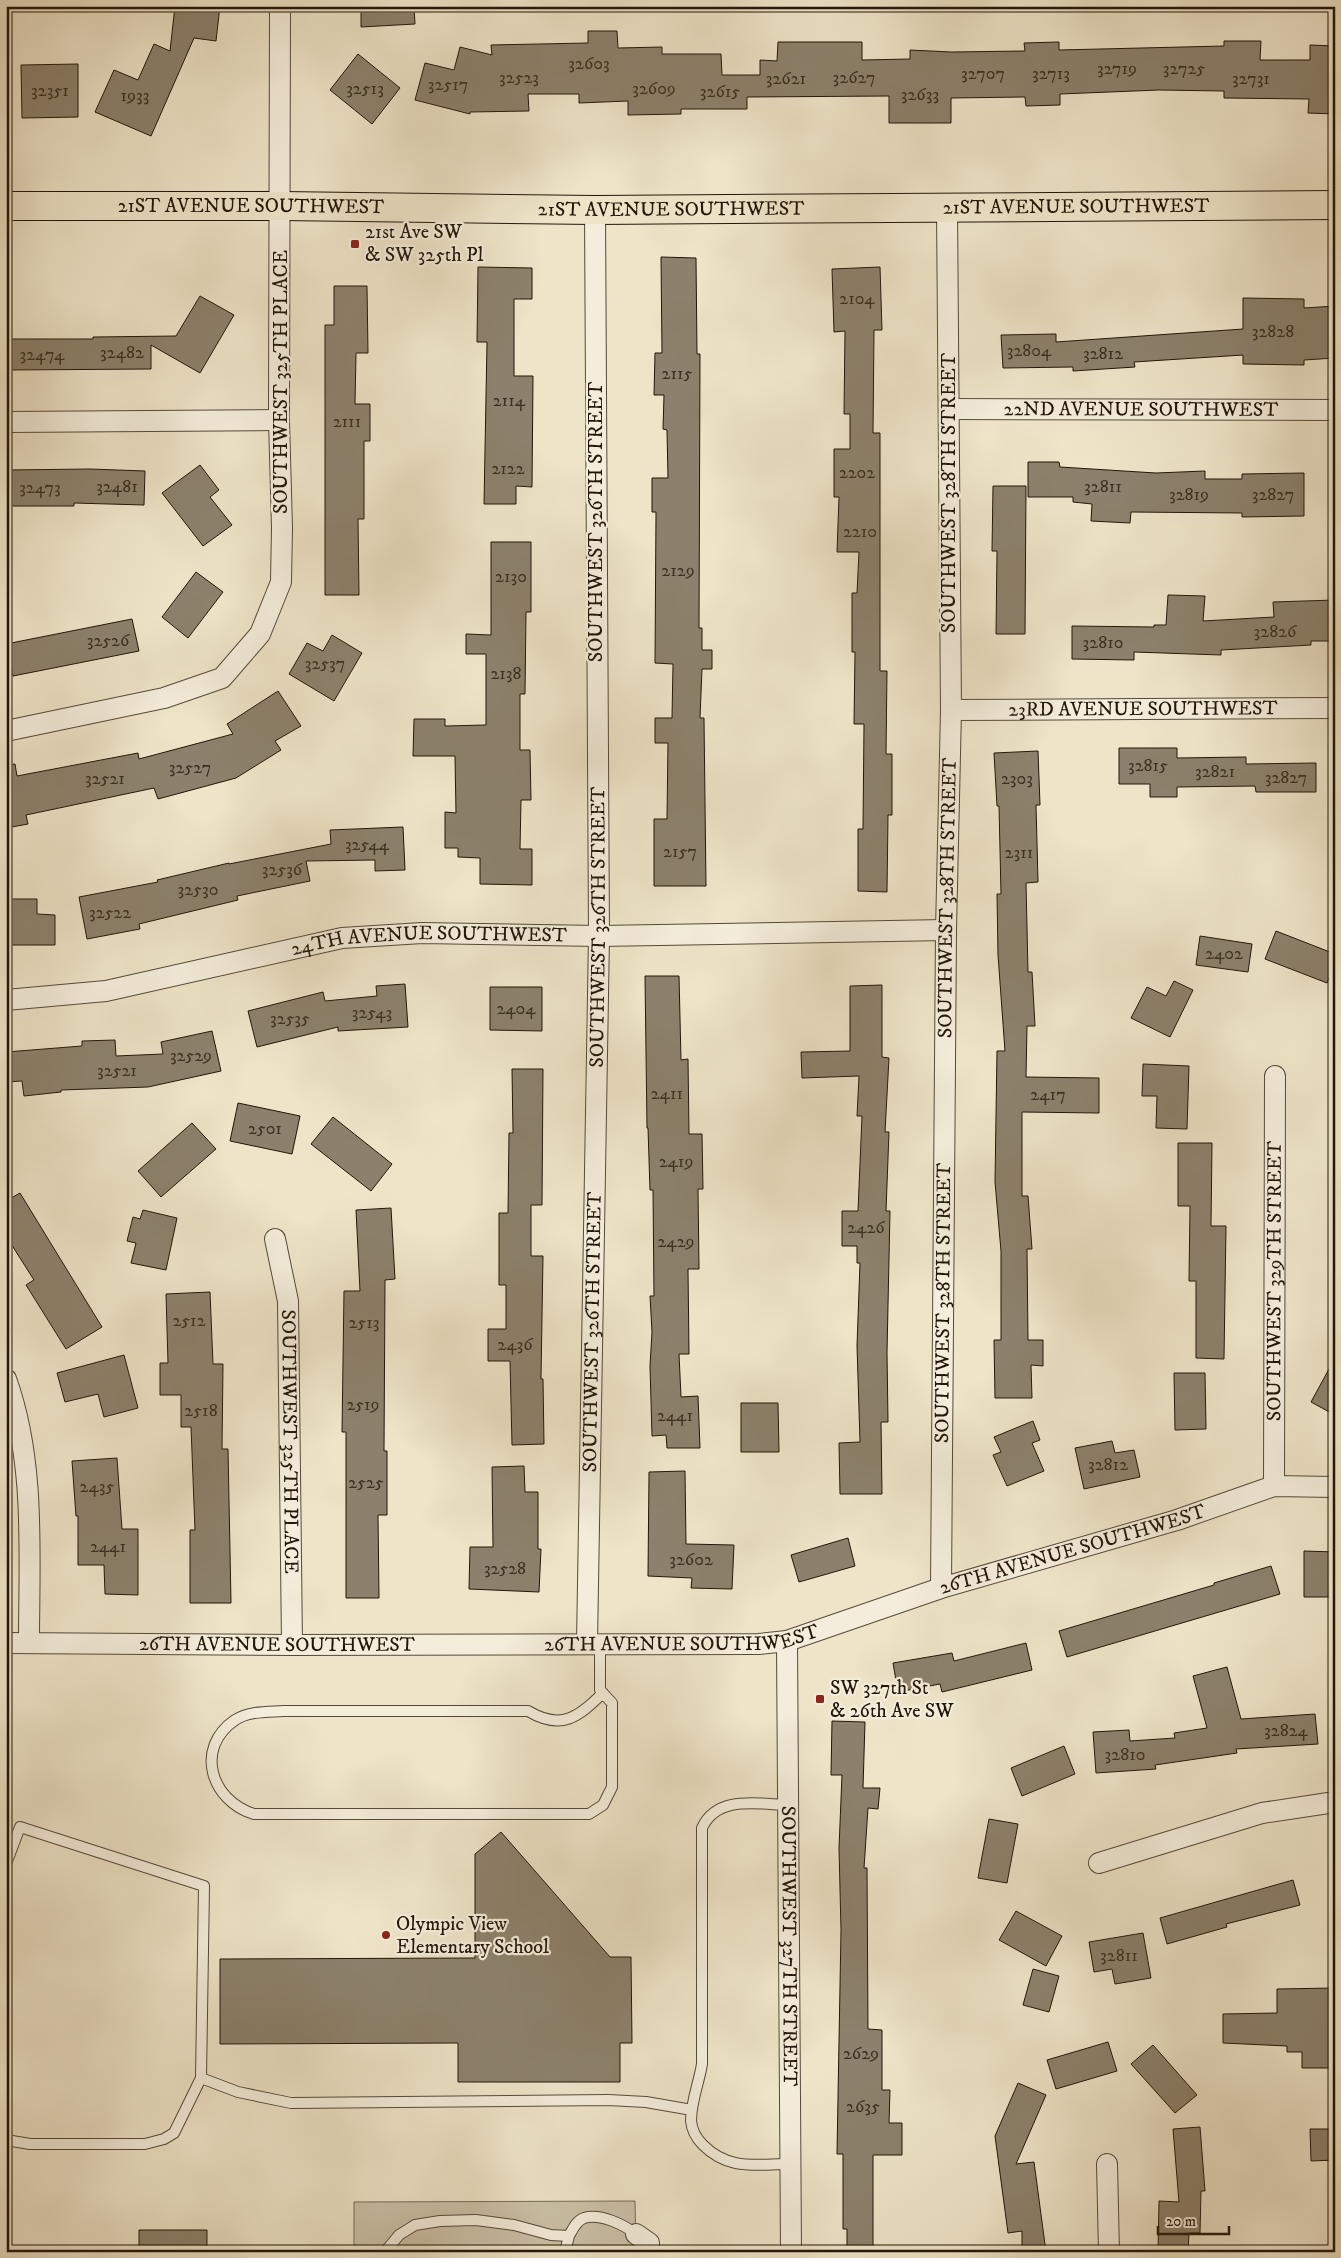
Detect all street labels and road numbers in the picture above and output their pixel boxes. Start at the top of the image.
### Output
street label: 21ST AVENUE SOUTHWEST [118,193,384,220]
street label: 21ST AVENUE SOUTHWEST [943,193,1209,220]
street label: 21ST AVENUE SOUTHWEST [537,196,804,223]
street label: SOUTHWEST 325TH PLACE [269,250,294,514]
street label: SOUTHWEST 328TH STREET [937,353,962,633]
street label: SOUTHWEST 326TH STREET [584,382,609,662]
street label: 22ND AVENUE SOUTHWEST [1004,397,1278,422]
street label: 23RD AVENUE SOUTHWEST [1008,696,1278,722]
street label: SOUTHWEST 328TH STREET [933,758,962,1038]
street label: SOUTHWEST 326TH STREET [584,787,612,1068]
street label: 24TH AVENUE SOUTHWEST [289,920,567,962]
street label: SOUTHWEST 329TH STREET [1262,1141,1287,1421]
street label: SOUTHWEST 328TH STREET [930,1163,957,1443]
street label: SOUTHWEST 326TH STREET [577,1191,607,1473]
street label: SOUTHWEST 325TH PLACE [276,1309,304,1574]
street label: 26TH AVENUE SOUTHWEST [937,1498,1209,1600]
street label: 26TH AVENUE SOUTHWEST [544,1618,822,1657]
street label: 26TH AVENUE SOUTHWEST [139,1631,415,1658]
street label: SOUTHWEST 327TH STREET [776,1806,802,2086]

